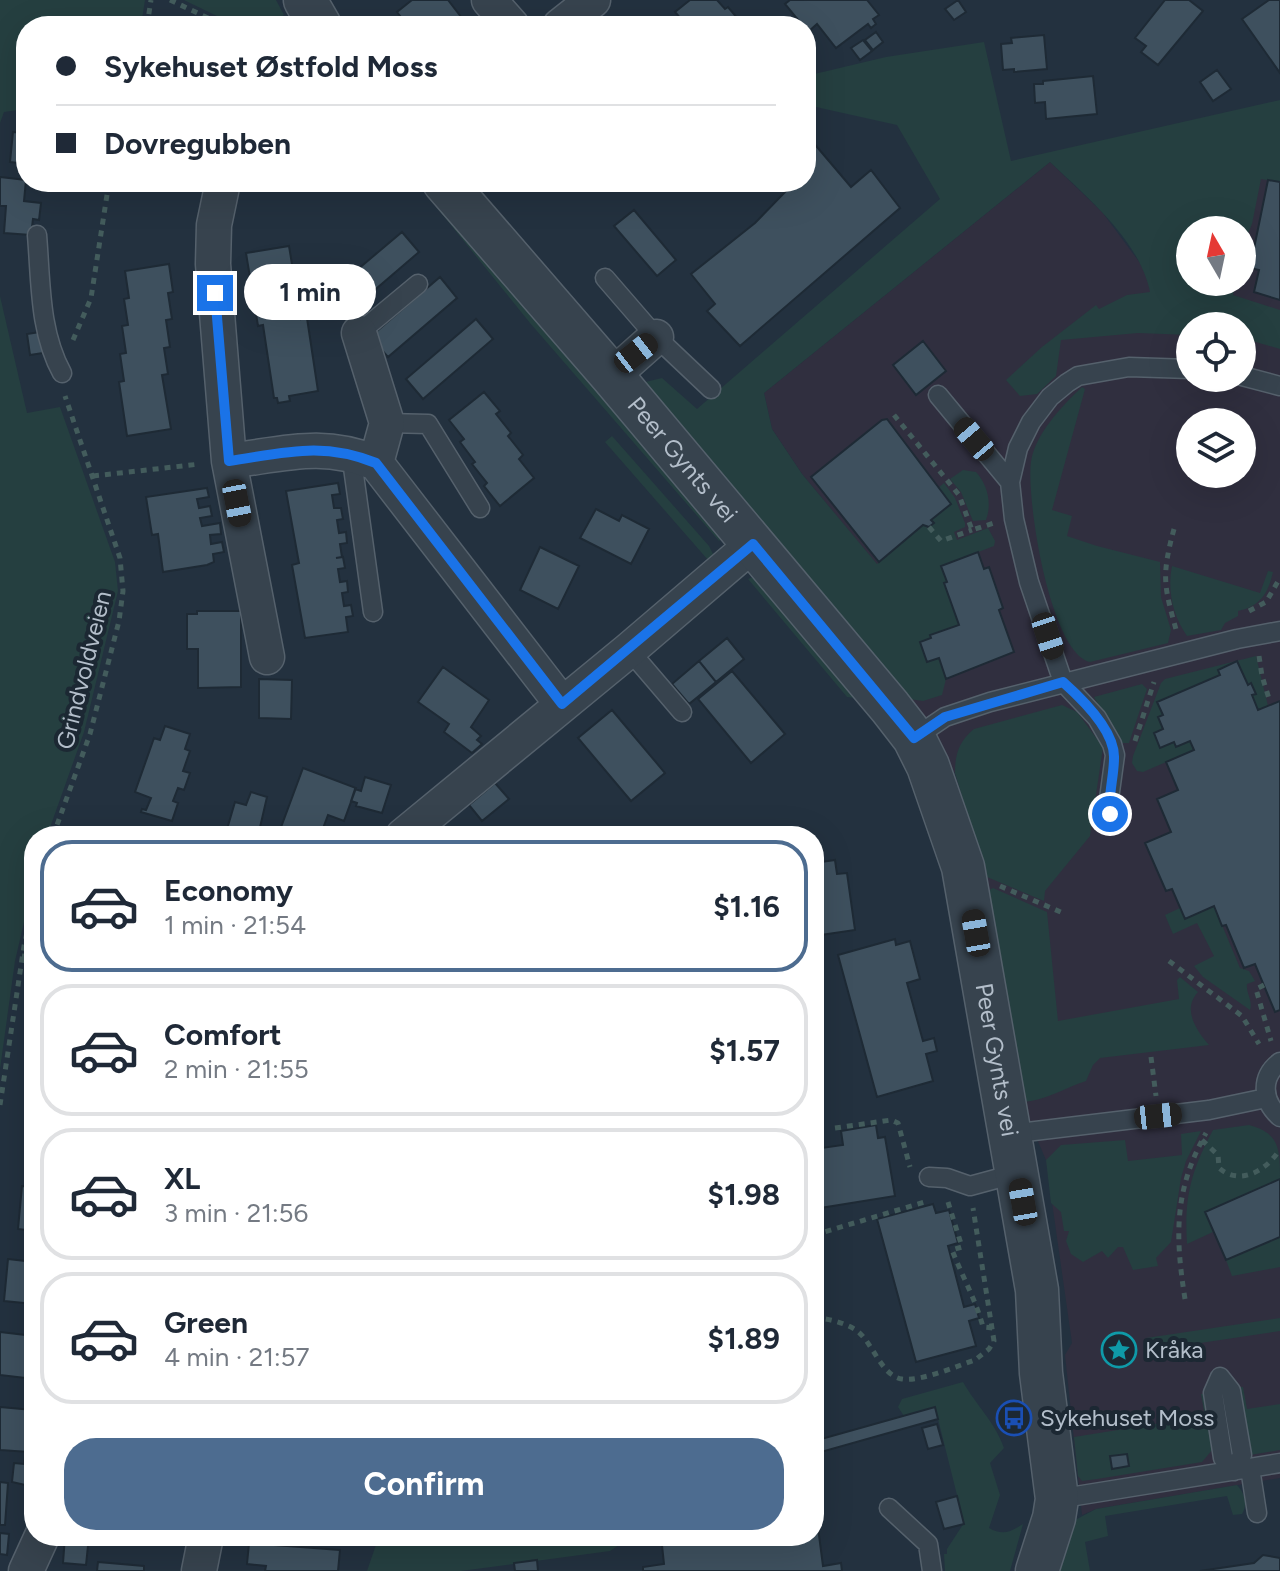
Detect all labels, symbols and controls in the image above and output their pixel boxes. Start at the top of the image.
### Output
text: Sykehuset Østfold Moss [104,48,437,85]
text: Dovregubben [104,125,291,162]
north arrow [1176,216,1256,296]
map controls [1176,216,1256,488]
callout: 1 min [243,265,375,321]
route end [197,275,233,311]
text: 1 min [279,276,341,308]
button: locate [1176,312,1256,392]
car [610,329,662,377]
street label: Peer Gynts vei [622,391,744,528]
button: layers [1176,408,1256,488]
car [949,413,999,465]
car [221,477,253,529]
street label: Grindvoldveien [50,588,117,752]
car [1029,609,1067,663]
route start [1092,796,1128,832]
icon: car [68,870,140,942]
text: Economy [164,872,293,909]
text: $1.16 [713,888,780,925]
car [960,907,992,959]
text: 1 min · 21:54 [164,909,306,941]
street label: Peer Gynts vei [970,981,1025,1139]
icon: car [68,1014,140,1086]
text: Comfort [164,1016,282,1053]
text: $1.57 [709,1032,780,1069]
text: 2 min · 21:55 [164,1053,309,1085]
car [1133,1102,1183,1130]
icon: car [68,1158,140,1230]
text: XL [164,1160,200,1197]
text: $1.98 [708,1176,780,1213]
car [1007,1176,1039,1228]
text: 3 min · 21:56 [164,1197,308,1229]
icon: car [68,1302,140,1374]
text: Green [164,1304,248,1341]
text: $1.89 [708,1320,780,1357]
place icon: Kråka [1100,1331,1138,1369]
place label: Kråka [1145,1335,1204,1364]
text: 4 min · 21:57 [164,1341,309,1373]
bus stop icon: Sykehuset Moss [995,1399,1033,1437]
place label: Sykehuset Moss [1040,1403,1215,1432]
button: Confirm [64,1438,784,1530]

